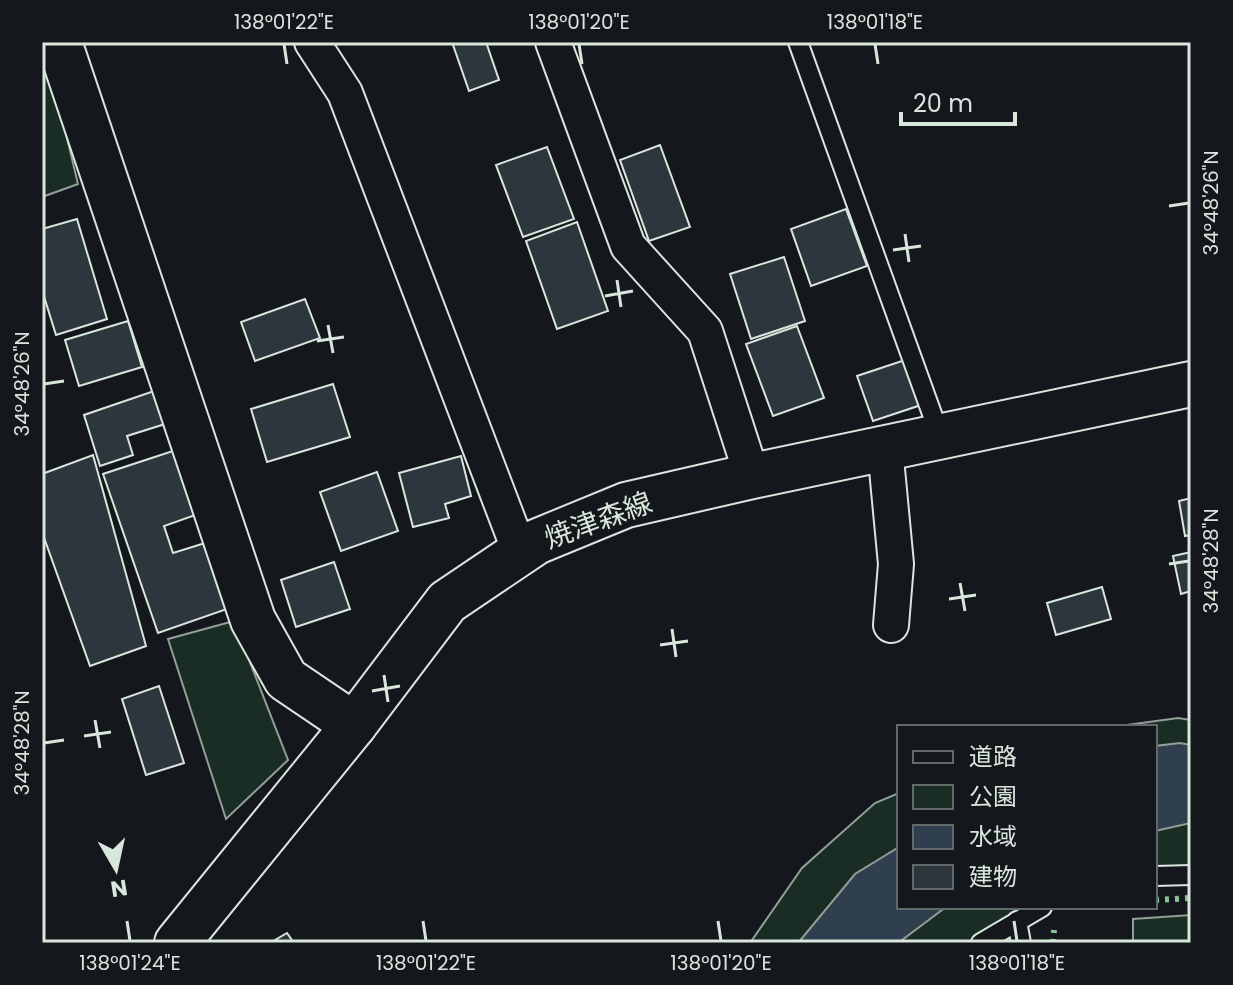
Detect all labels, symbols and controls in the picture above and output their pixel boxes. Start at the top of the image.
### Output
text: 138°01'22"E [234,8,334,36]
text: 138°01'20"E [528,8,630,36]
text: 138°01'18"E [827,8,923,36]
scale bar [901,76,1015,126]
text: 20 m [913,87,973,120]
text: 34°48'26"N [1197,150,1225,256]
text: 34°48'26"N [8,331,36,437]
street label: 焼津森線 [539,483,657,558]
text: 34°48'28"N [1197,509,1225,613]
text: 34°48'28"N [8,691,36,795]
legend [897,725,1157,909]
text: 道路 [969,740,1017,773]
text: 公園 [969,780,1017,813]
text: 水域 [969,820,1017,853]
north arrow [76,829,156,909]
text: 建物 [969,860,1017,893]
text: N [108,872,130,905]
text: 138°01'24"E [79,949,181,977]
text: 138°01'22"E [376,949,476,977]
text: 138°01'20"E [670,949,772,977]
text: 138°01'18"E [969,949,1065,977]

